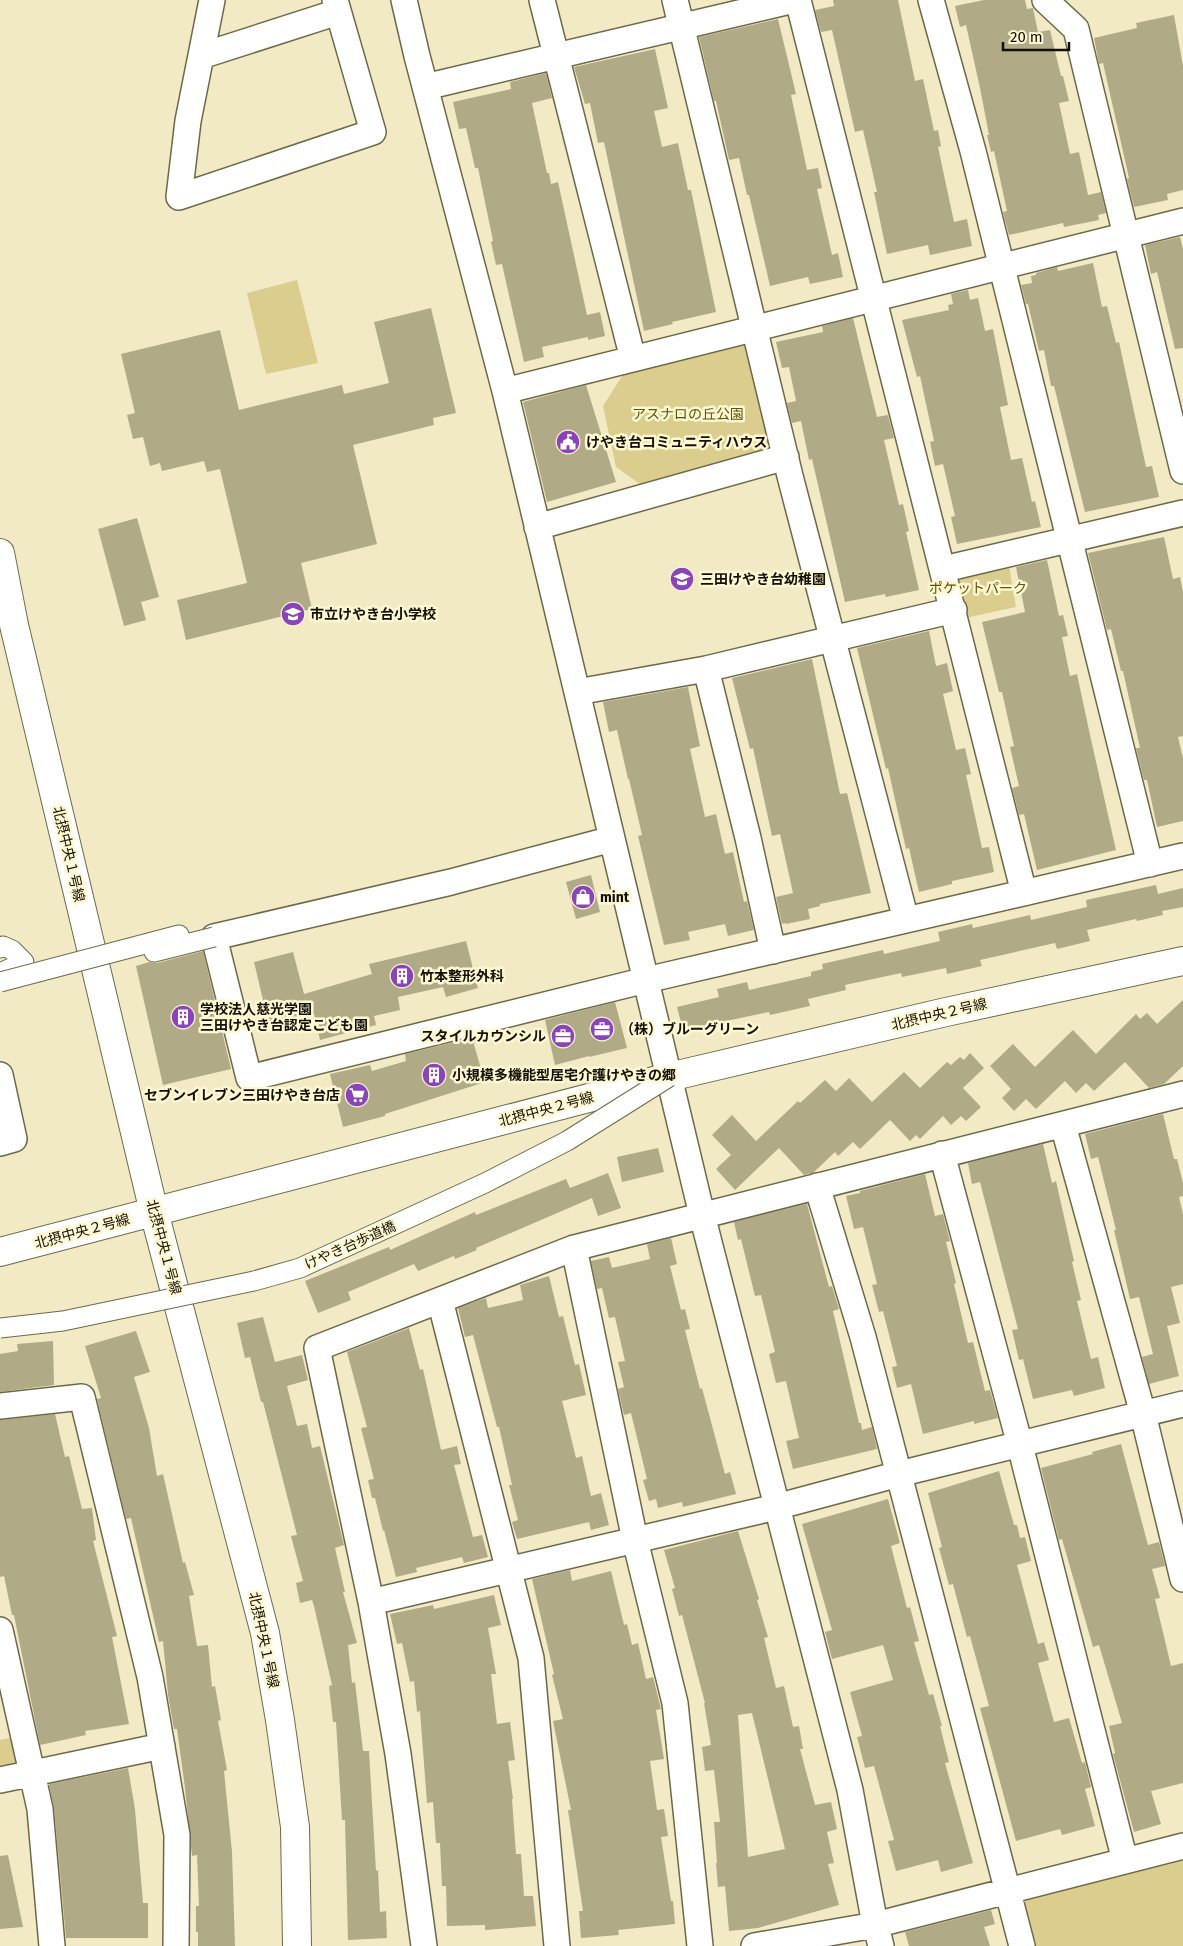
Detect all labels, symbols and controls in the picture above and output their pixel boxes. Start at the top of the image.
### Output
scale bar [1003,20,1069,52]
text: 20 m [1010,28,1043,46]
park label: アスナロの丘公園 [632,406,744,423]
public building icon: けやき台コミュニティハウス [555,429,581,455]
place label: けやき台コミュニティハウス [586,434,767,451]
school or university icon: 三田けやき台幼稚園 [669,566,695,592]
place label: 三田けやき台幼稚園 [700,571,826,588]
park label: ポケットパーク [929,580,1027,597]
school or university icon: 市立けやき台小学校 [280,601,306,627]
place label: 市立けやき台小学校 [310,606,436,623]
street label: 北摂中央１号線 [49,804,88,904]
shop icon: mint [570,884,596,910]
place label: mint [600,889,630,906]
building icon: 竹本整形外科 [389,963,415,989]
place label: 竹本整形外科 [420,968,504,985]
street label: 北摂中央２号線 [889,995,989,1034]
place label: 学校法人慈光学園 三田けやき台認定こども園 [200,1001,368,1034]
building icon: 学校法人慈光学園 三田けやき台認定こども園 [170,1004,196,1030]
office icon: （株）ブルーグリーン [589,1016,615,1042]
place label: （株）ブルーグリーン [620,1021,759,1038]
office icon: スタイルカウンシル [550,1023,576,1049]
place label: スタイルカウンシル [420,1028,546,1045]
building icon: 小規模多機能型居宅介護けやきの郷 [421,1062,447,1088]
place label: 小規模多機能型居宅介護けやきの郷 [452,1067,676,1084]
supermarket icon: セブンイレブン三田けやき台店 [344,1082,370,1108]
place label: セブンイレブン三田けやき台店 [144,1087,340,1104]
street label: 北摂中央２号線 [497,1089,596,1130]
street label: 北摂中央１号線 [143,1198,184,1297]
street label: 北摂中央２号線 [33,1211,132,1252]
street label: けやき台歩道橋 [302,1218,398,1273]
street label: 北摂中央１号線 [245,1590,282,1690]

